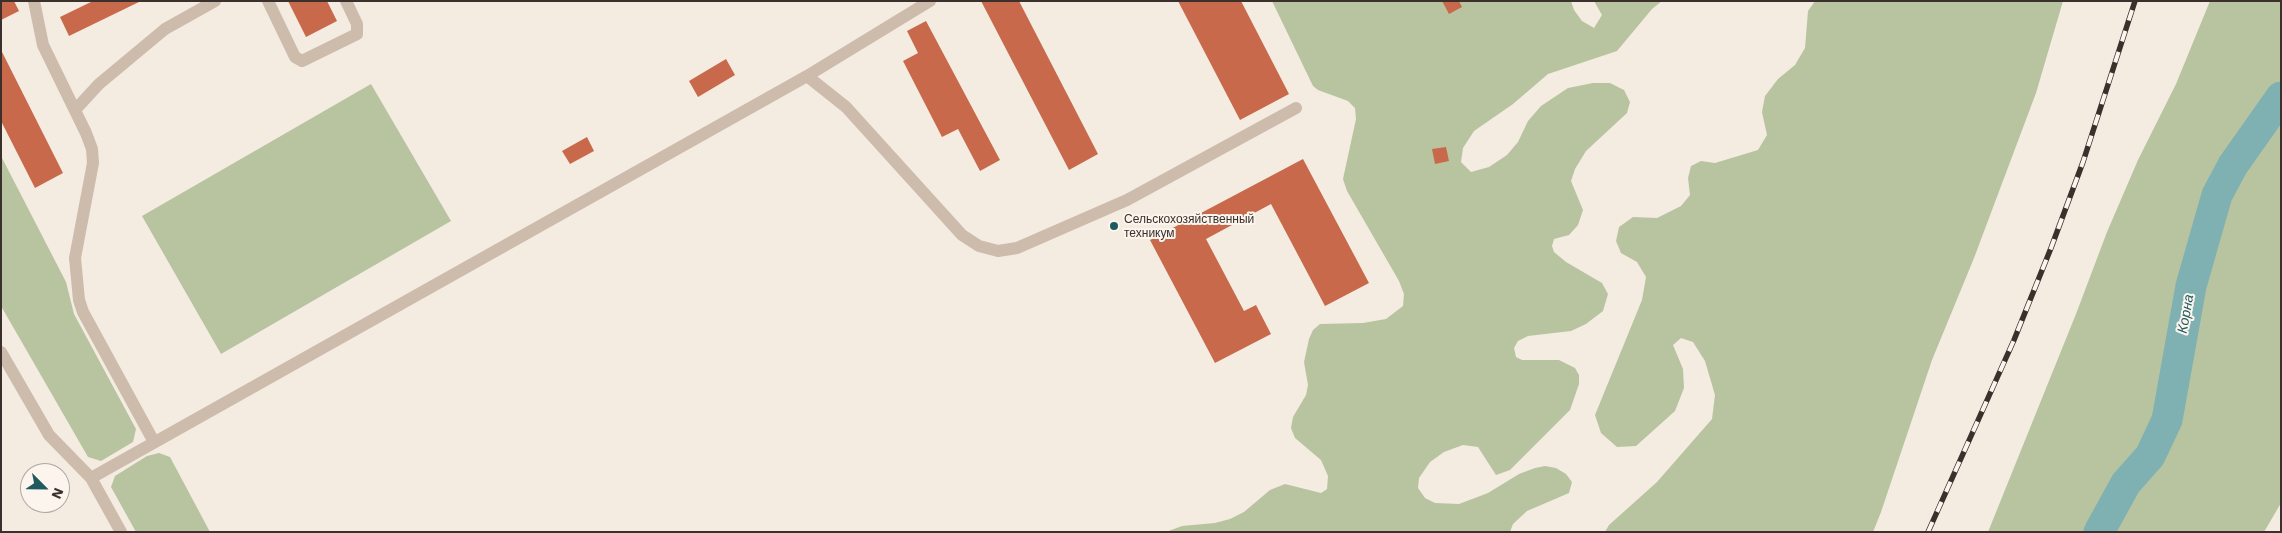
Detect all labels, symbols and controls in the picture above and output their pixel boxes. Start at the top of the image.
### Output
place label: Сельскохозяйственный техникум [1124,212,1254,240]
marker: Сельскохозяйственный техникум [1108,220,1120,232]
water label: Корна [2174,293,2198,335]
north arrow [20,463,70,513]
text: N [48,486,67,501]

